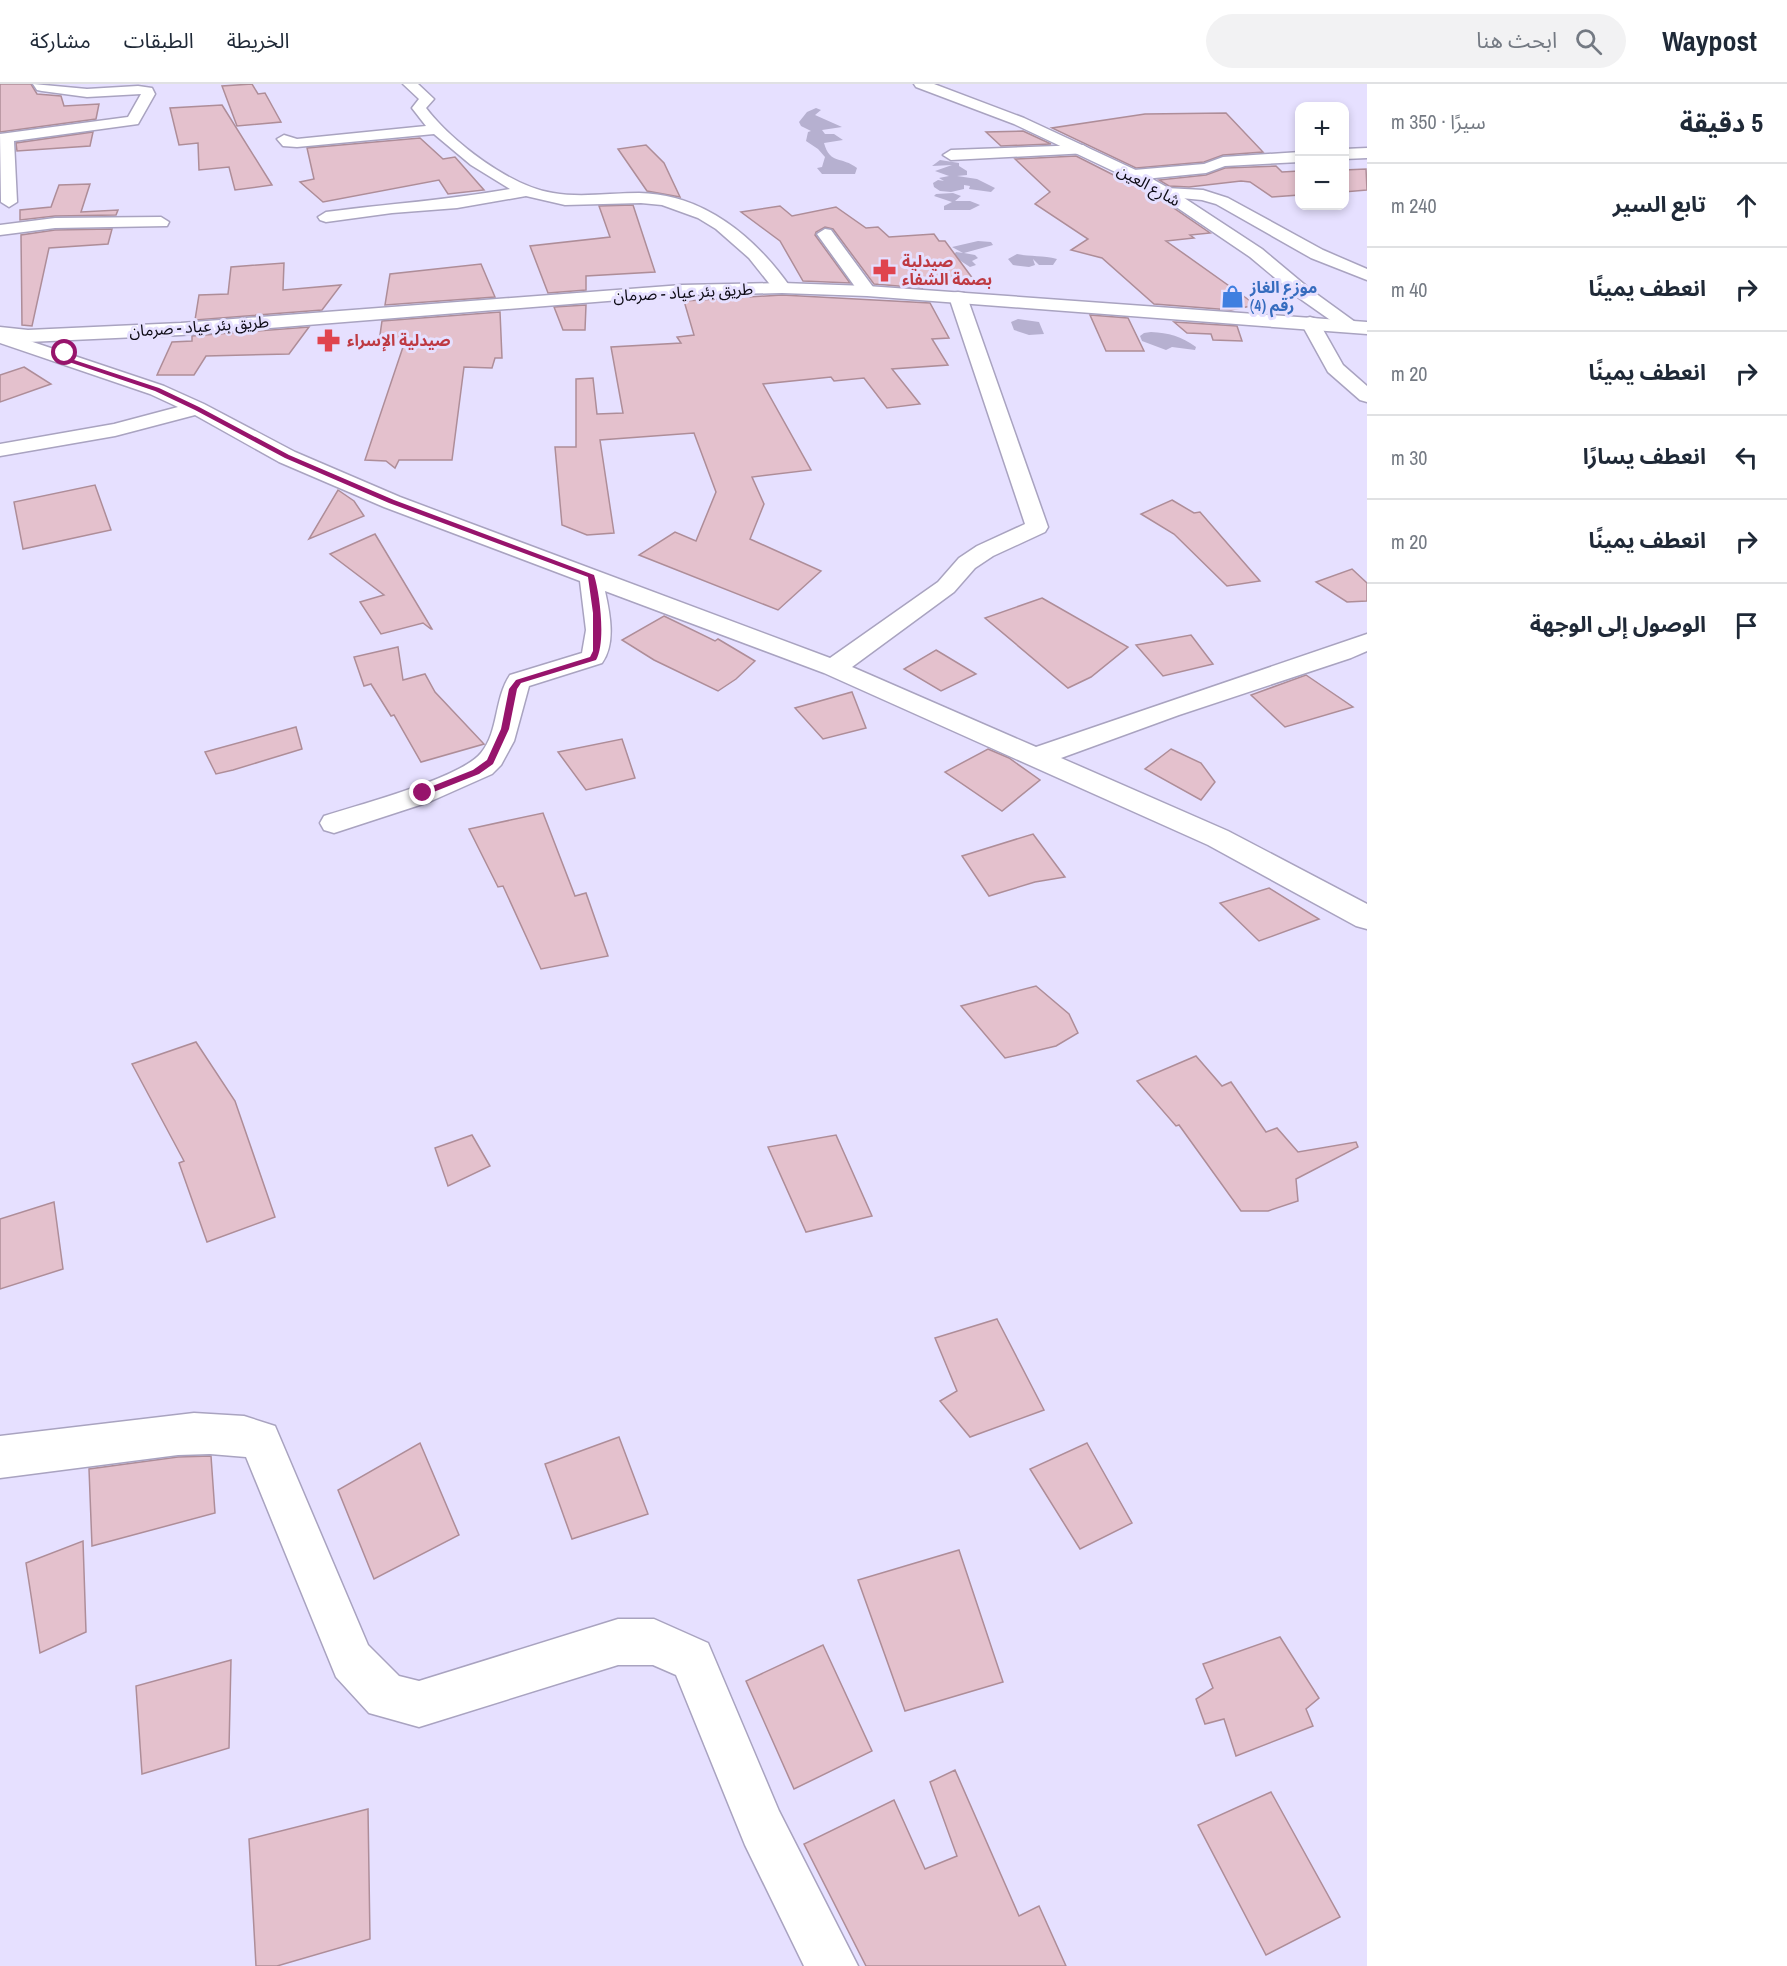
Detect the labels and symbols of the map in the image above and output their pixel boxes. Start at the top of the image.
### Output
street label: شارع العين [1113,159,1184,213]
place label: صيدلية بصمة الشفاء [902,250,992,290]
pharmacy icon: صيدلية بصمة الشفاء [871,257,897,283]
place label: موزع الغاز رقم (4) [1249,276,1317,318]
street label: طريق بئر عياد - صرمان [613,277,754,307]
shop icon: موزع الغاز رقم (4) [1219,283,1245,309]
street label: طريق بئر عياد - صرمان [128,310,270,342]
pharmacy icon: صيدلية الإسراء [316,327,342,353]
place label: صيدلية الإسراء [347,329,450,352]
route start [51,339,77,365]
route end [409,779,435,805]

